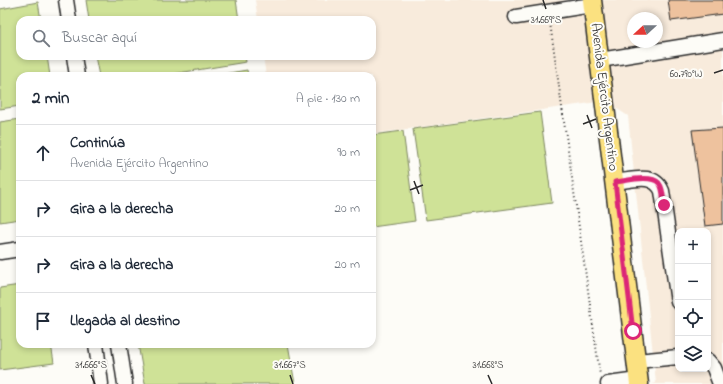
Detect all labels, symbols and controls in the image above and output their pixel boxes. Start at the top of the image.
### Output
north arrow [627,12,663,48]
text: 31.669°S [531,13,562,28]
search box [16,16,376,60]
street label: Avenida Ejército Argentino [584,22,624,172]
icon: search [30,27,52,49]
text: Buscar aquí [62,27,137,49]
text: 60.790°W [670,67,703,82]
text: 2 min [32,86,69,111]
text: A pie · 130 m [296,89,360,108]
text: Continúa [70,132,125,154]
icon: ahead [32,142,54,164]
text: 90 m [337,143,360,162]
text: Avenida Ejército Argentino [70,154,208,173]
route end [655,196,673,214]
icon: right [32,198,54,220]
text: Gira a la derecha [70,198,173,220]
text: 20 m [335,199,360,218]
map controls [675,228,711,372]
button: + [675,228,711,264]
icon: right [32,254,54,276]
text: Gira a la derecha [70,254,173,276]
text: 20 m [335,255,360,274]
button: − [675,264,711,300]
button: locate [675,300,711,336]
icon: arrive [32,310,54,332]
text: Llegada al destino [70,310,180,332]
route start [624,322,642,340]
button: layers [675,336,711,372]
text: 31.666°S [75,358,107,373]
text: 31.667°S [274,358,306,373]
text: 31.668°S [473,358,504,373]

